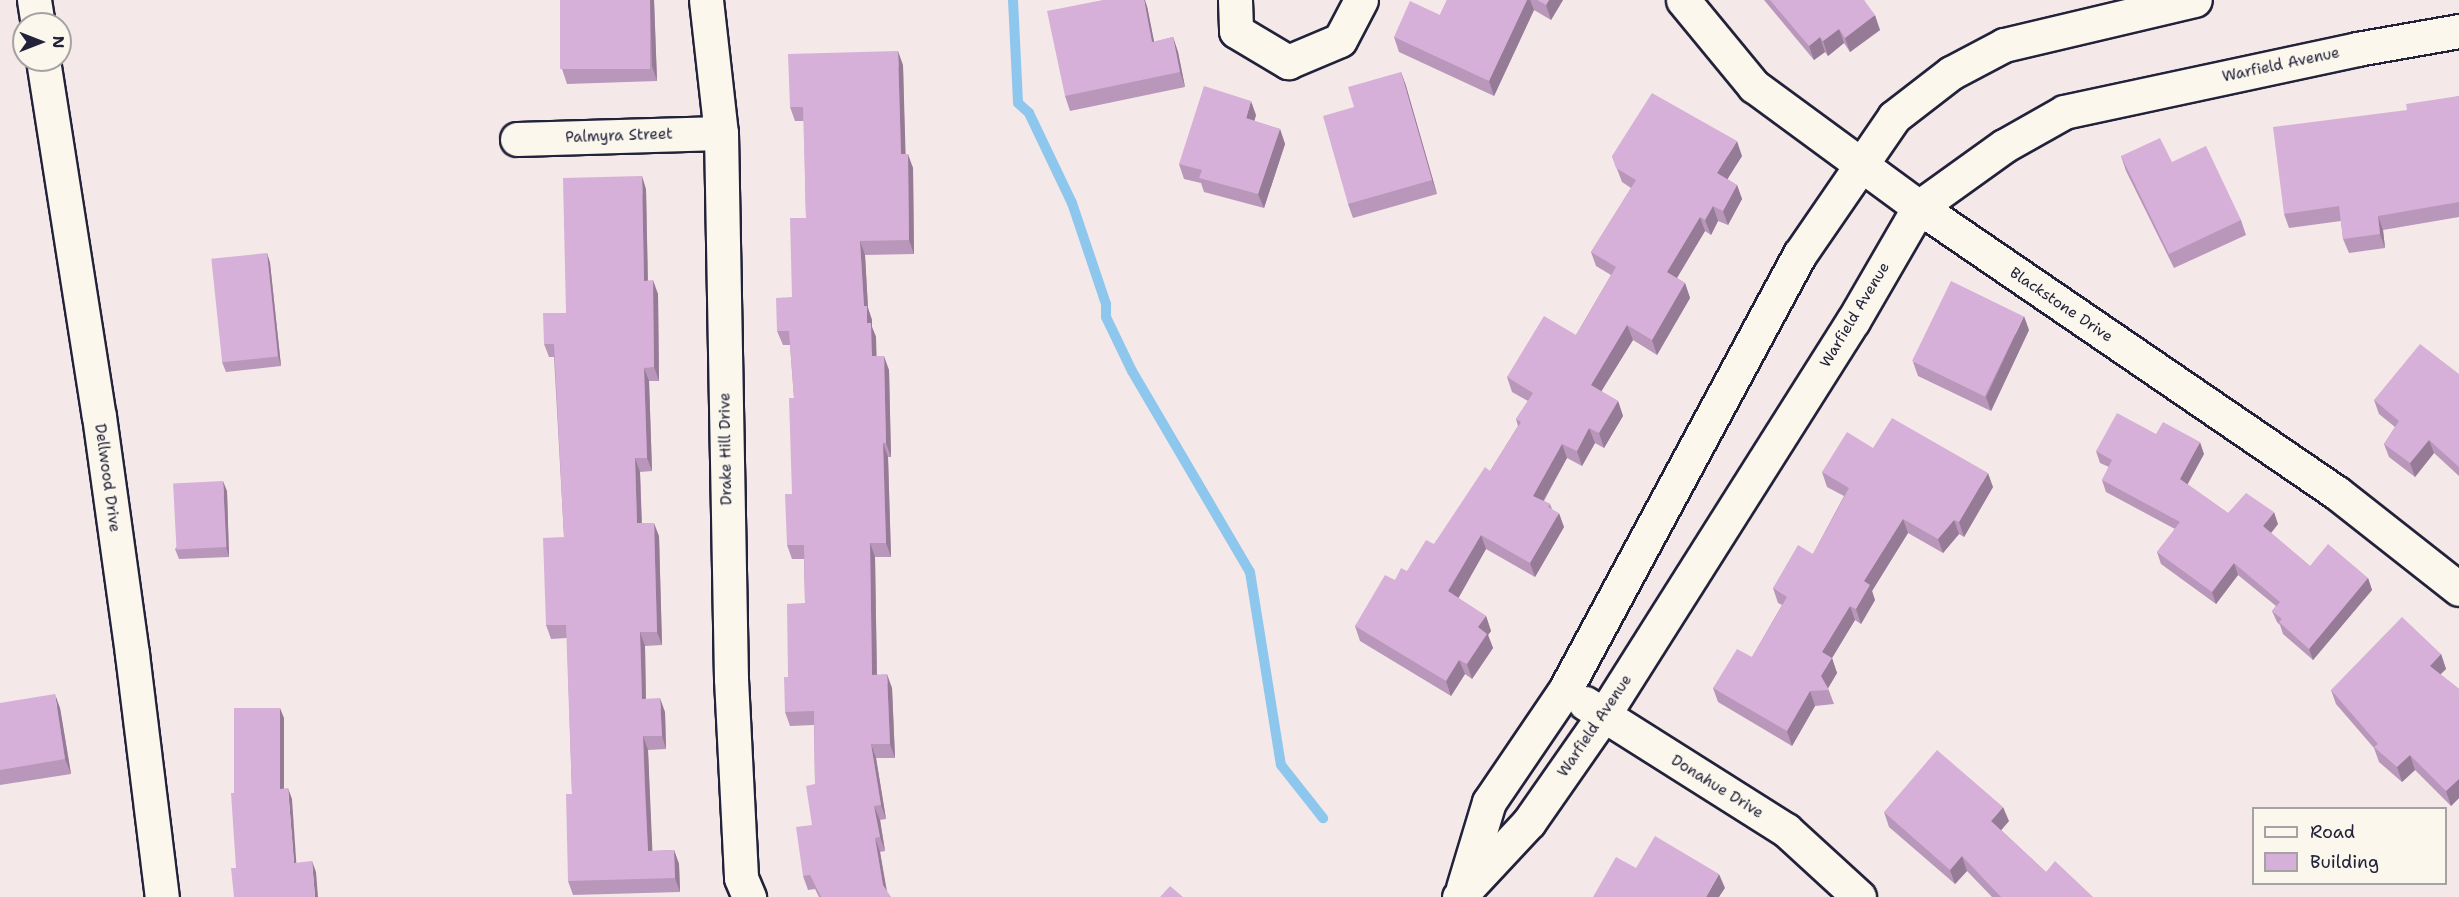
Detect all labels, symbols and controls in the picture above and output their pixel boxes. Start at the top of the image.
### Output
north arrow [12,12,72,72]
text: N [48,36,69,48]
street label: Warfield Avenue [2221,44,2341,86]
street label: Palmyra Street [565,125,673,147]
street label: Warfield Avenue [1816,259,1894,371]
street label: Blackstone Drive [2006,264,2116,346]
street label: Drake Hill Drive [716,392,736,506]
street label: Dellwood Drive [90,423,124,533]
street label: Warfield Avenue [1554,671,1636,781]
street label: Donahue Drive [1668,751,1766,823]
legend [2252,807,2447,885]
text: Road [2310,820,2355,844]
text: Building [2310,850,2379,874]

